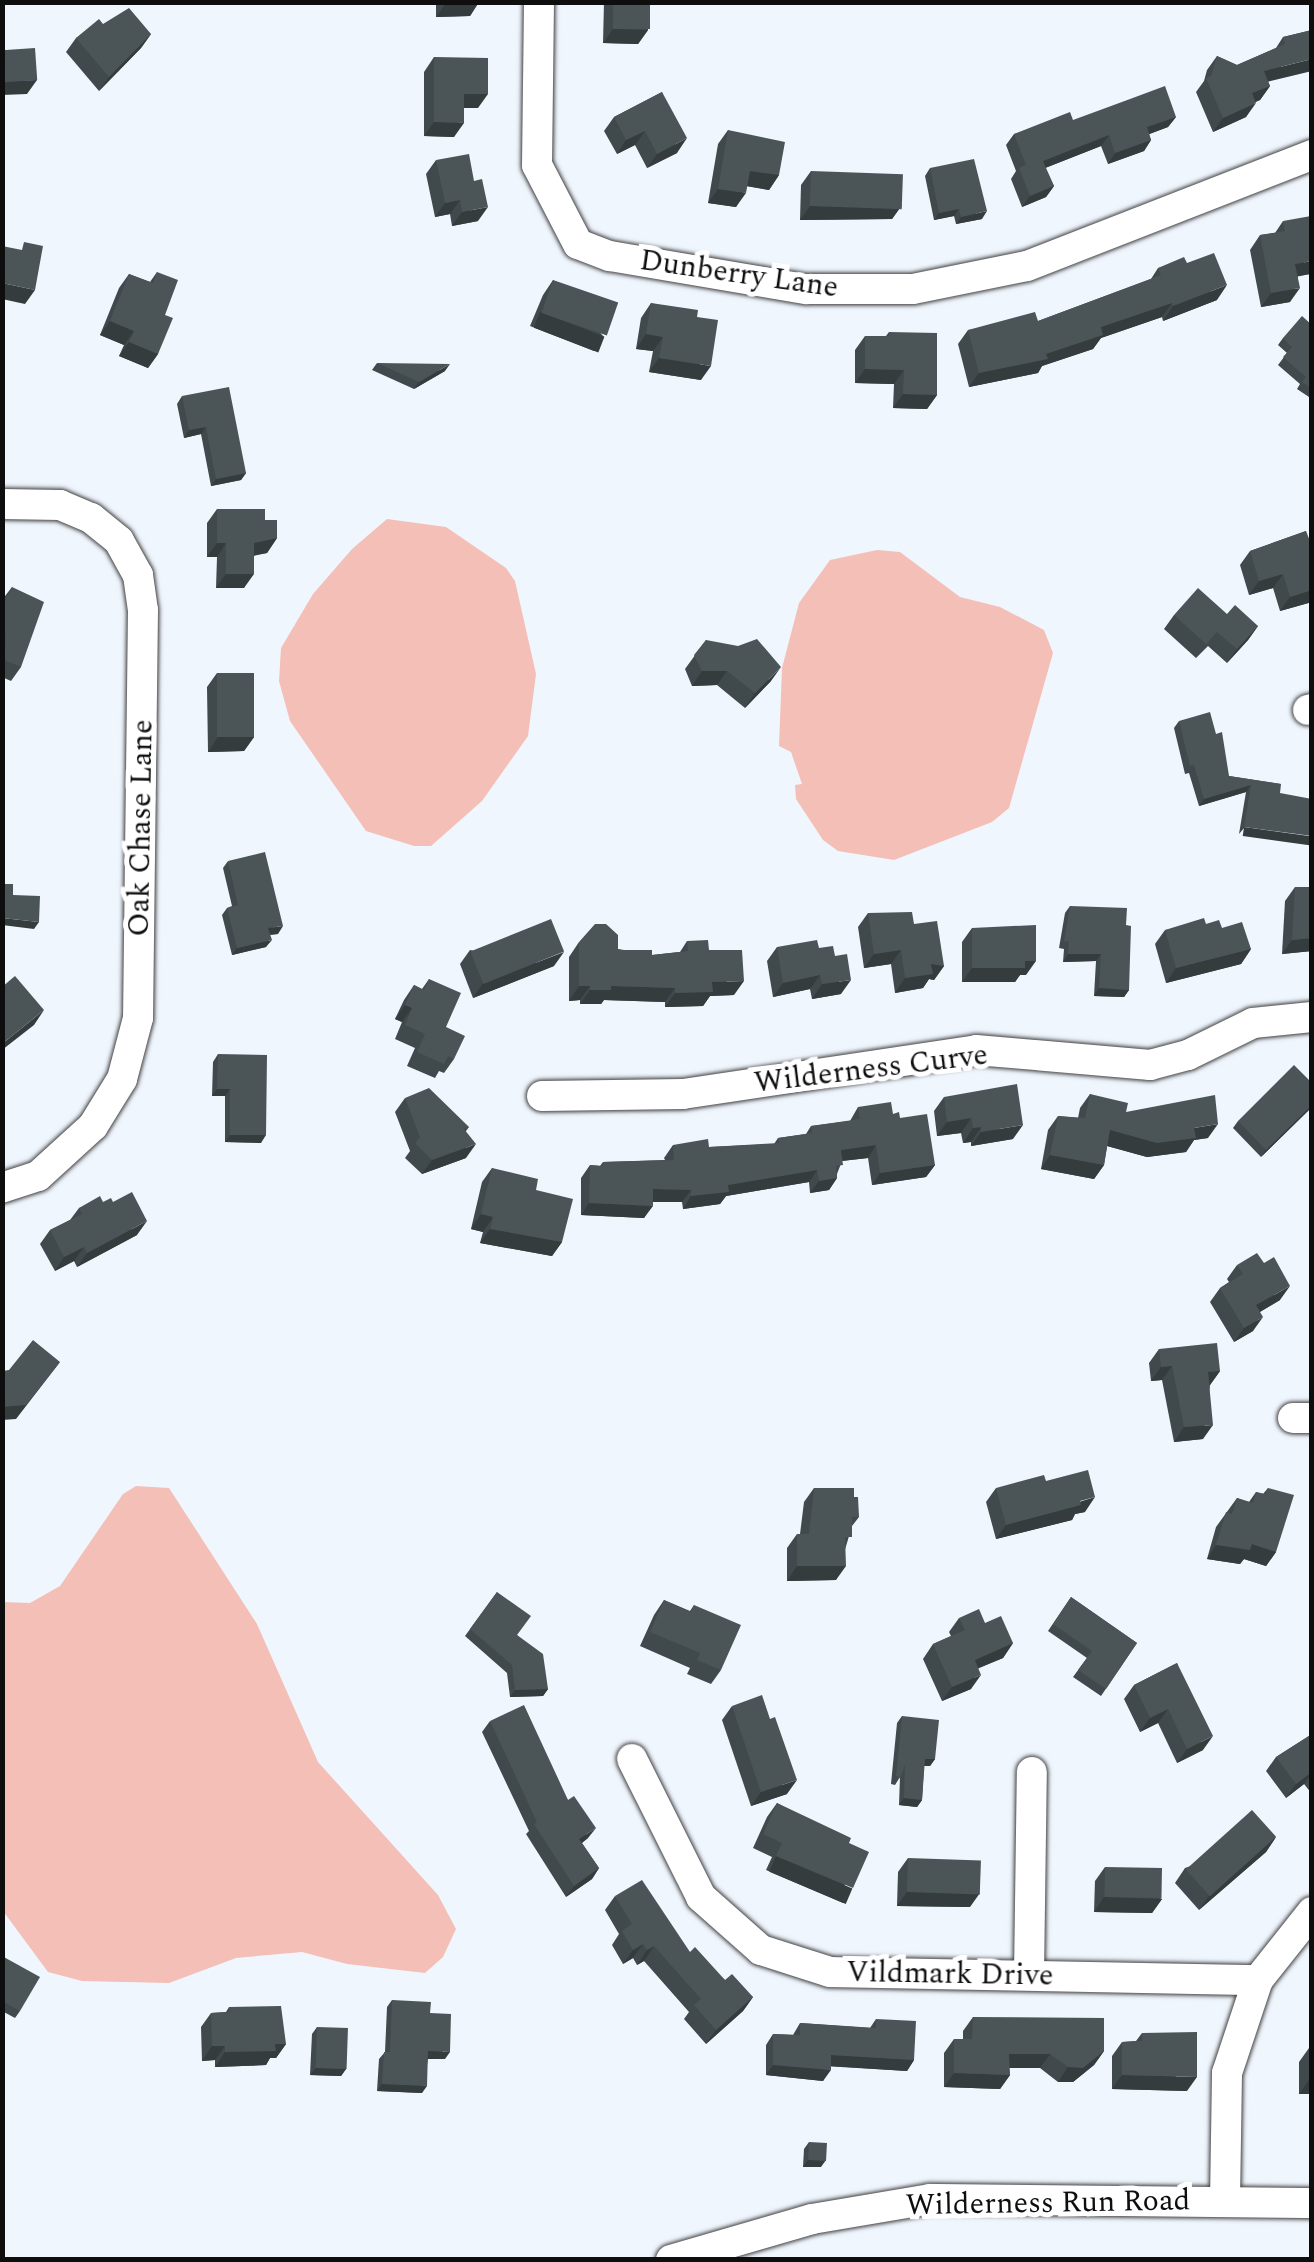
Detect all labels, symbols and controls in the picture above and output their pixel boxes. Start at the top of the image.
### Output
street label: Dunberry Lane [637,242,841,306]
street label: Oak Chase Lane [121,719,161,937]
street label: Wilderness Curve [752,1037,990,1101]
street label: Vildmark Drive [846,1954,1054,1994]
street label: Wilderness Run Road [905,2183,1191,2223]

